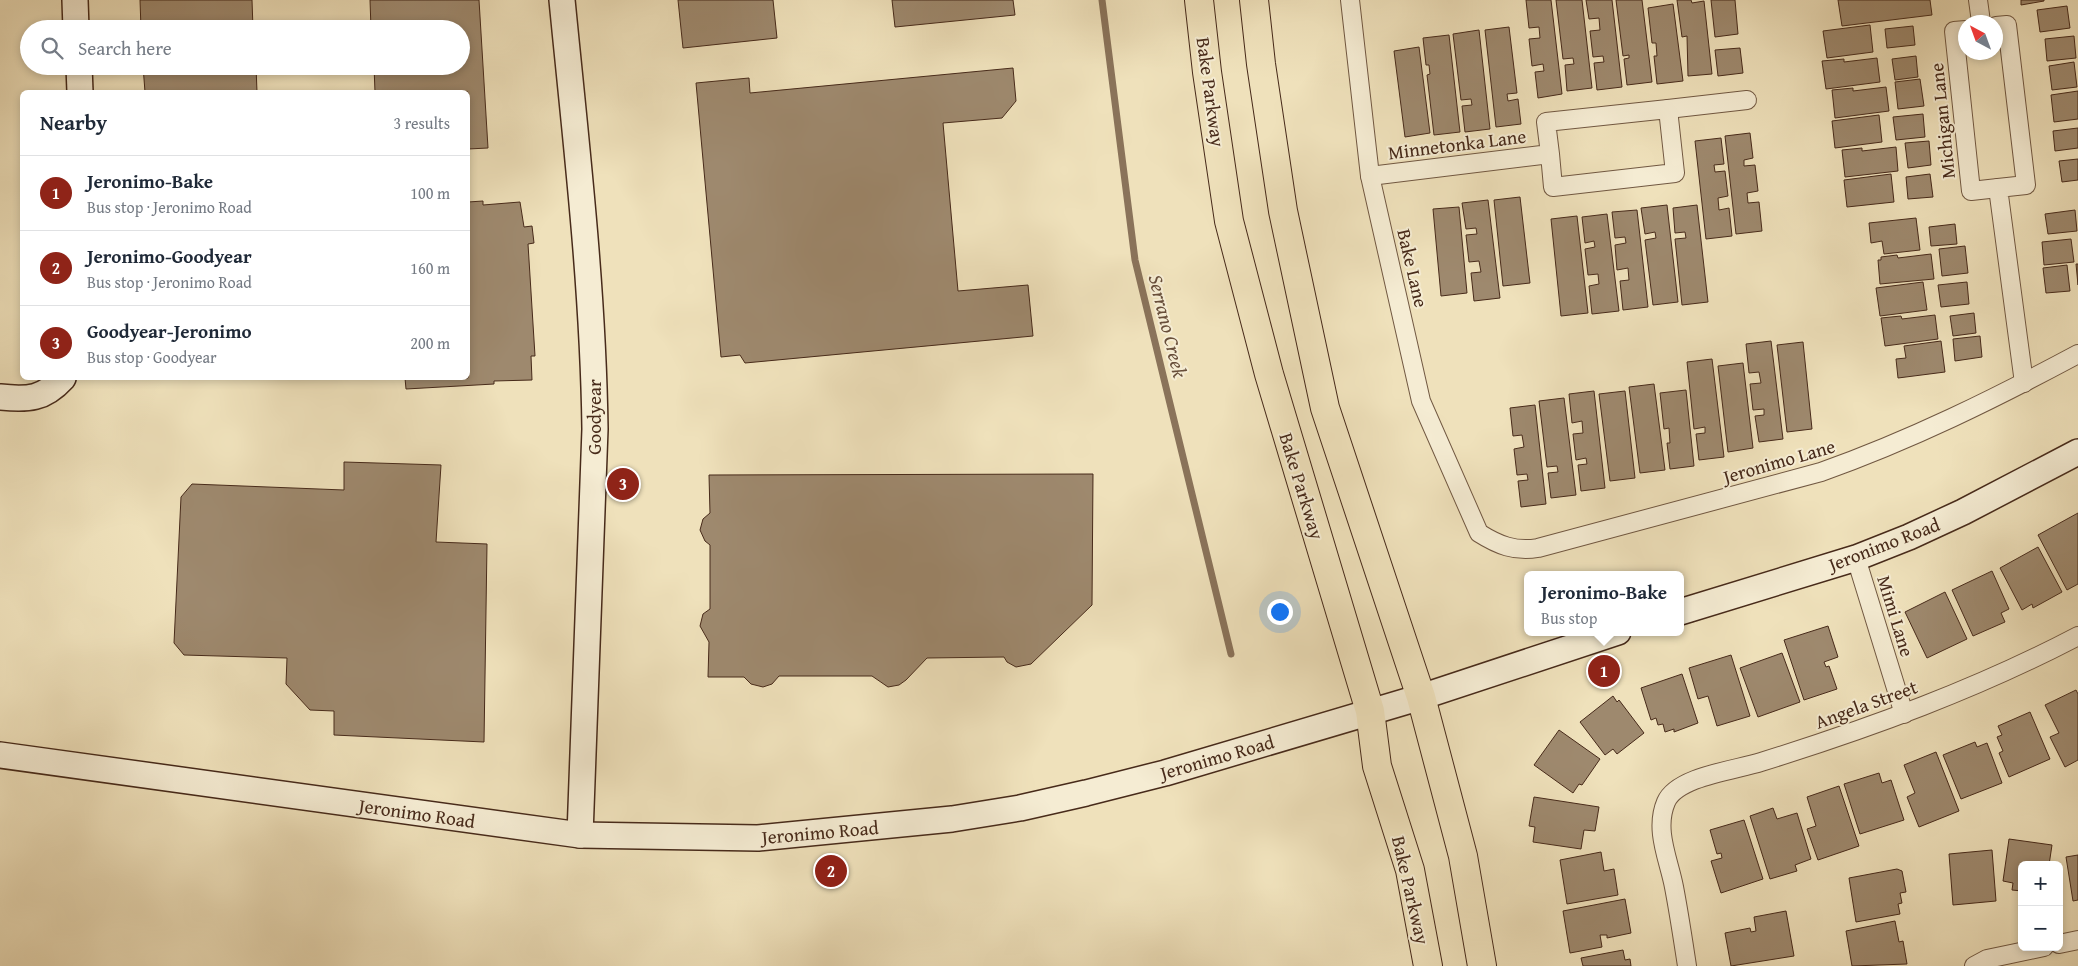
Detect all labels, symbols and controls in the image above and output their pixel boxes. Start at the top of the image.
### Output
north arrow [1958,15,2003,60]
search box [20,20,470,75]
icon: search [38,34,66,62]
text: Search here [78,34,172,62]
street label: Bake Parkway [1189,35,1233,149]
street label: Michigan Lane [1922,62,1962,180]
text: Nearby [40,107,107,138]
text: 3 results [393,111,450,135]
street label: Minnetonka Lane [1386,122,1528,166]
text: Jeronimo-Bake [87,167,213,195]
text: 1 [52,181,60,205]
text: 100 m [410,181,450,205]
text: Bus stop · Jeronimo Road [87,195,252,219]
street label: Bake Lane [1390,226,1436,310]
text: Jeronimo-Goodyear [87,242,252,270]
text: 2 [52,256,60,280]
text: 160 m [410,256,450,280]
text: Bus stop · Jeronimo Road [87,270,252,294]
water label: Serrano Creek [1142,271,1196,381]
text: Goodyear-Jeronimo [87,317,252,345]
text: 3 [52,331,60,355]
text: 200 m [410,331,450,355]
text: Bus stop · Goodyear [87,345,217,369]
street label: Goodyear [580,379,608,455]
street label: Bake Parkway [1272,429,1332,543]
street label: Jeronimo Lane [1718,432,1838,491]
pin: 3 [607,465,639,503]
street label: Jeronimo Road [1822,510,1945,579]
popup [1524,571,1684,636]
street label: Mimi Lane [1870,572,1922,660]
text: Jeronimo-Bake [1541,578,1667,606]
your location [1267,599,1293,625]
text: Bus stop [1541,606,1597,630]
pin: 1 [1588,652,1620,690]
street label: Angela Street [1811,672,1921,735]
street label: Jeronimo Road [1155,727,1278,787]
street label: Jeronimo Road [355,791,478,835]
street label: Jeronimo Road [758,813,880,851]
street label: Bake Parkway [1385,833,1437,947]
pin: 2 [815,852,847,890]
map controls [2018,861,2063,951]
button: + [2018,861,2063,906]
button: − [2018,906,2063,951]

